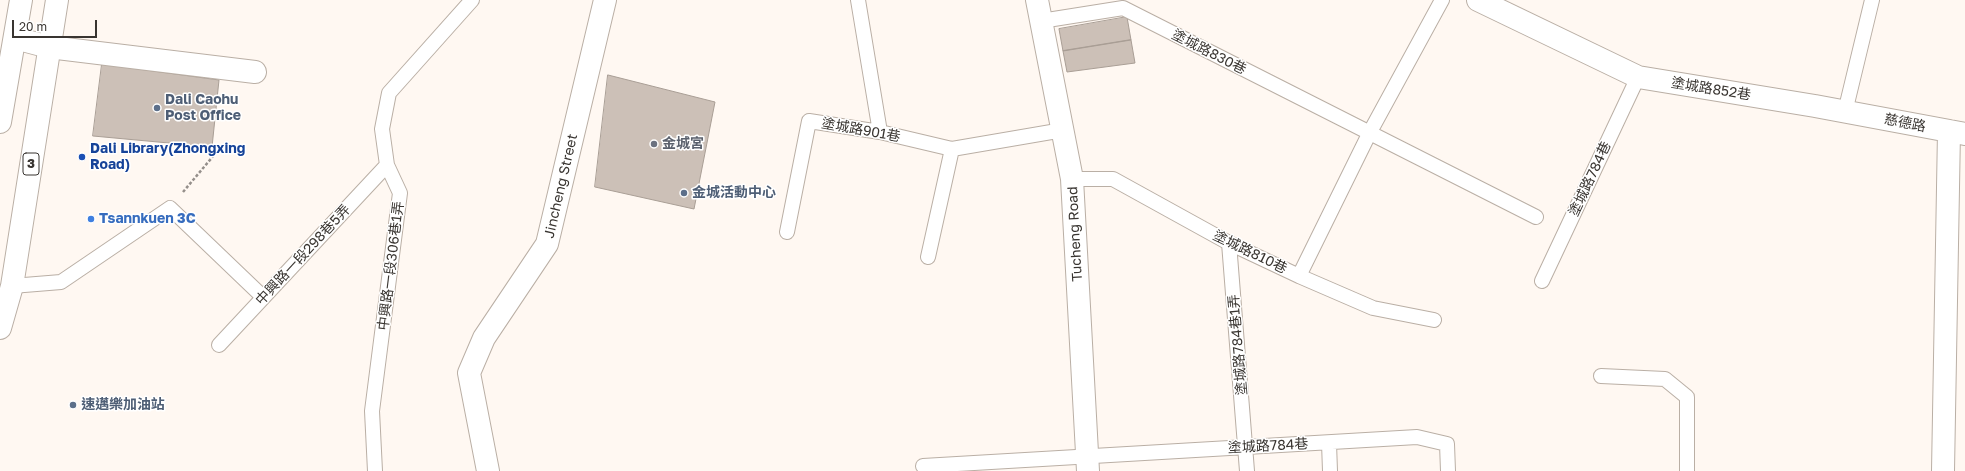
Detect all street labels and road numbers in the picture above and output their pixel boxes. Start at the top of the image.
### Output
street label: 塗城路830巷 [1169,26,1249,78]
street label: 塗城路852巷 [1670,74,1752,104]
street label: 慈德路 [1883,111,1927,135]
street label: 塗城路901巷 [820,115,902,145]
street label: Jincheng Street [541,132,581,240]
street label: 塗城路784巷 [1565,139,1615,219]
road number: 3 [23,153,39,175]
street label: Tucheng Road [1064,186,1086,282]
street label: 中興路一段306巷1弄 [375,200,407,332]
street label: 中興路一段298巷5弄 [252,201,354,309]
street label: 塗城路810巷 [1210,227,1290,277]
street label: 塗城路784巷1弄 [1225,294,1251,396]
street label: 塗城路784巷 [1227,436,1309,456]

